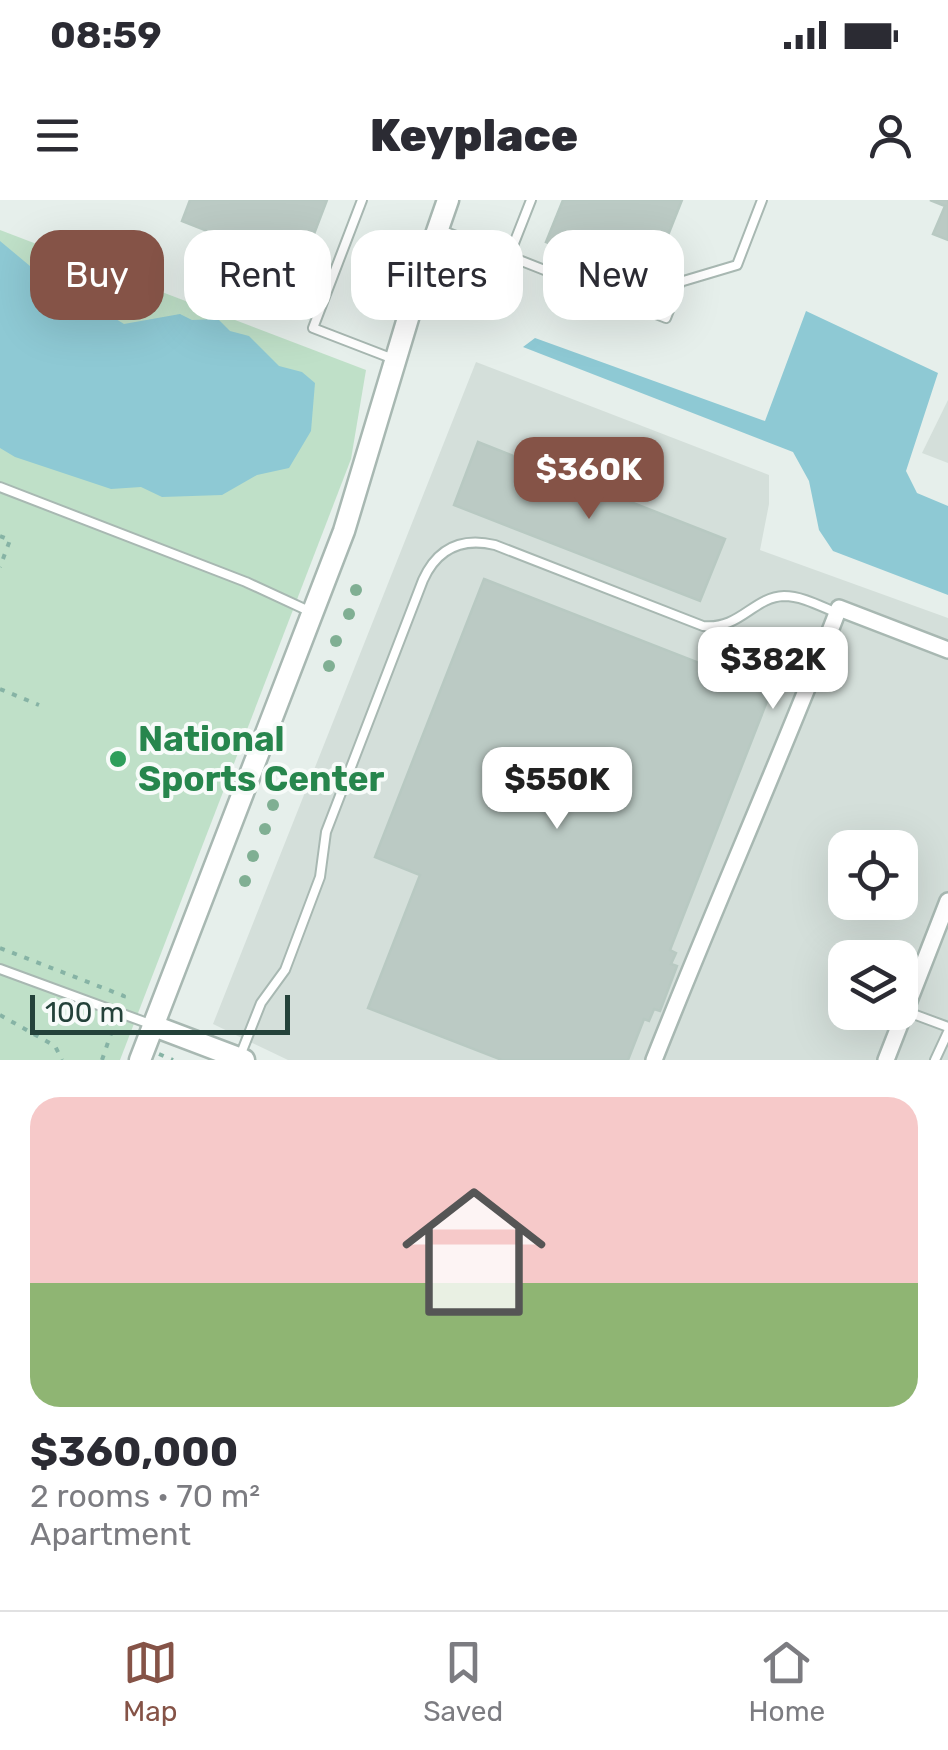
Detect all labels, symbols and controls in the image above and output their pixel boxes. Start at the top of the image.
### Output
text: 08:59 [50,12,162,58]
icon: menu [30,108,85,163]
icon: person [863,108,918,163]
text: Keyplace [370,109,578,162]
chip: Buy [30,230,164,320]
chip: Rent [184,230,331,320]
chip: Filters [351,230,523,320]
chip: New [543,230,684,320]
pin: $360K [519,437,659,522]
text: $360K [536,450,642,488]
pin: $382K [703,627,843,712]
text: $382K [720,640,826,678]
place label: National Sports Center [138,718,385,800]
pin: $550K [487,747,627,832]
marker: National Sports Center [107,748,129,770]
text: $550K [504,760,610,798]
map controls [828,830,918,1030]
button: locate [828,830,918,920]
button: layers [828,940,918,1030]
scale bar [30,990,290,1034]
text: 100 m [45,996,124,1029]
icon: home [384,1162,564,1342]
text: $360,000 [30,1427,238,1477]
text: 2 rooms · 70 m² [30,1477,260,1515]
text: Apartment [30,1515,191,1553]
tab: Map [123,1635,178,1728]
tab: Saved [423,1635,503,1728]
tab: Home [749,1635,825,1728]

